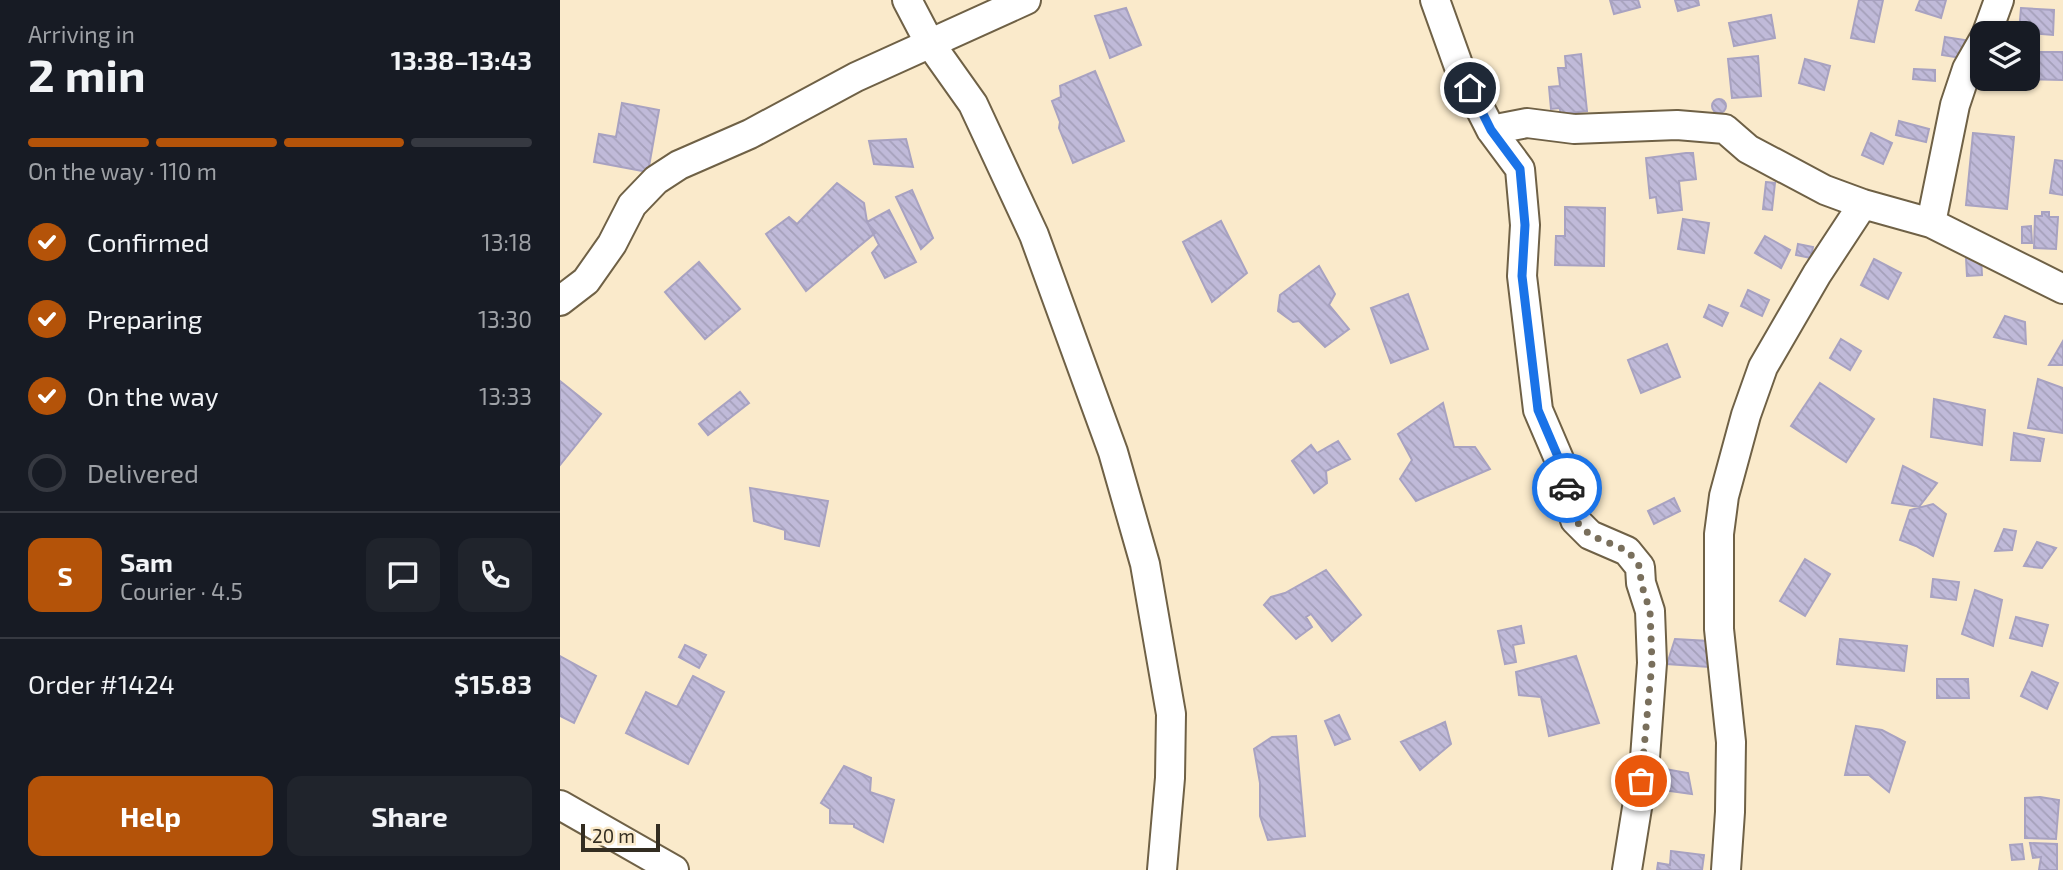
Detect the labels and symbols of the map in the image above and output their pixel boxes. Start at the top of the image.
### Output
pin [1440,58,1500,118]
courier [1532,453,1602,523]
pin [1611,751,1671,811]
scale bar [581,821,660,853]

